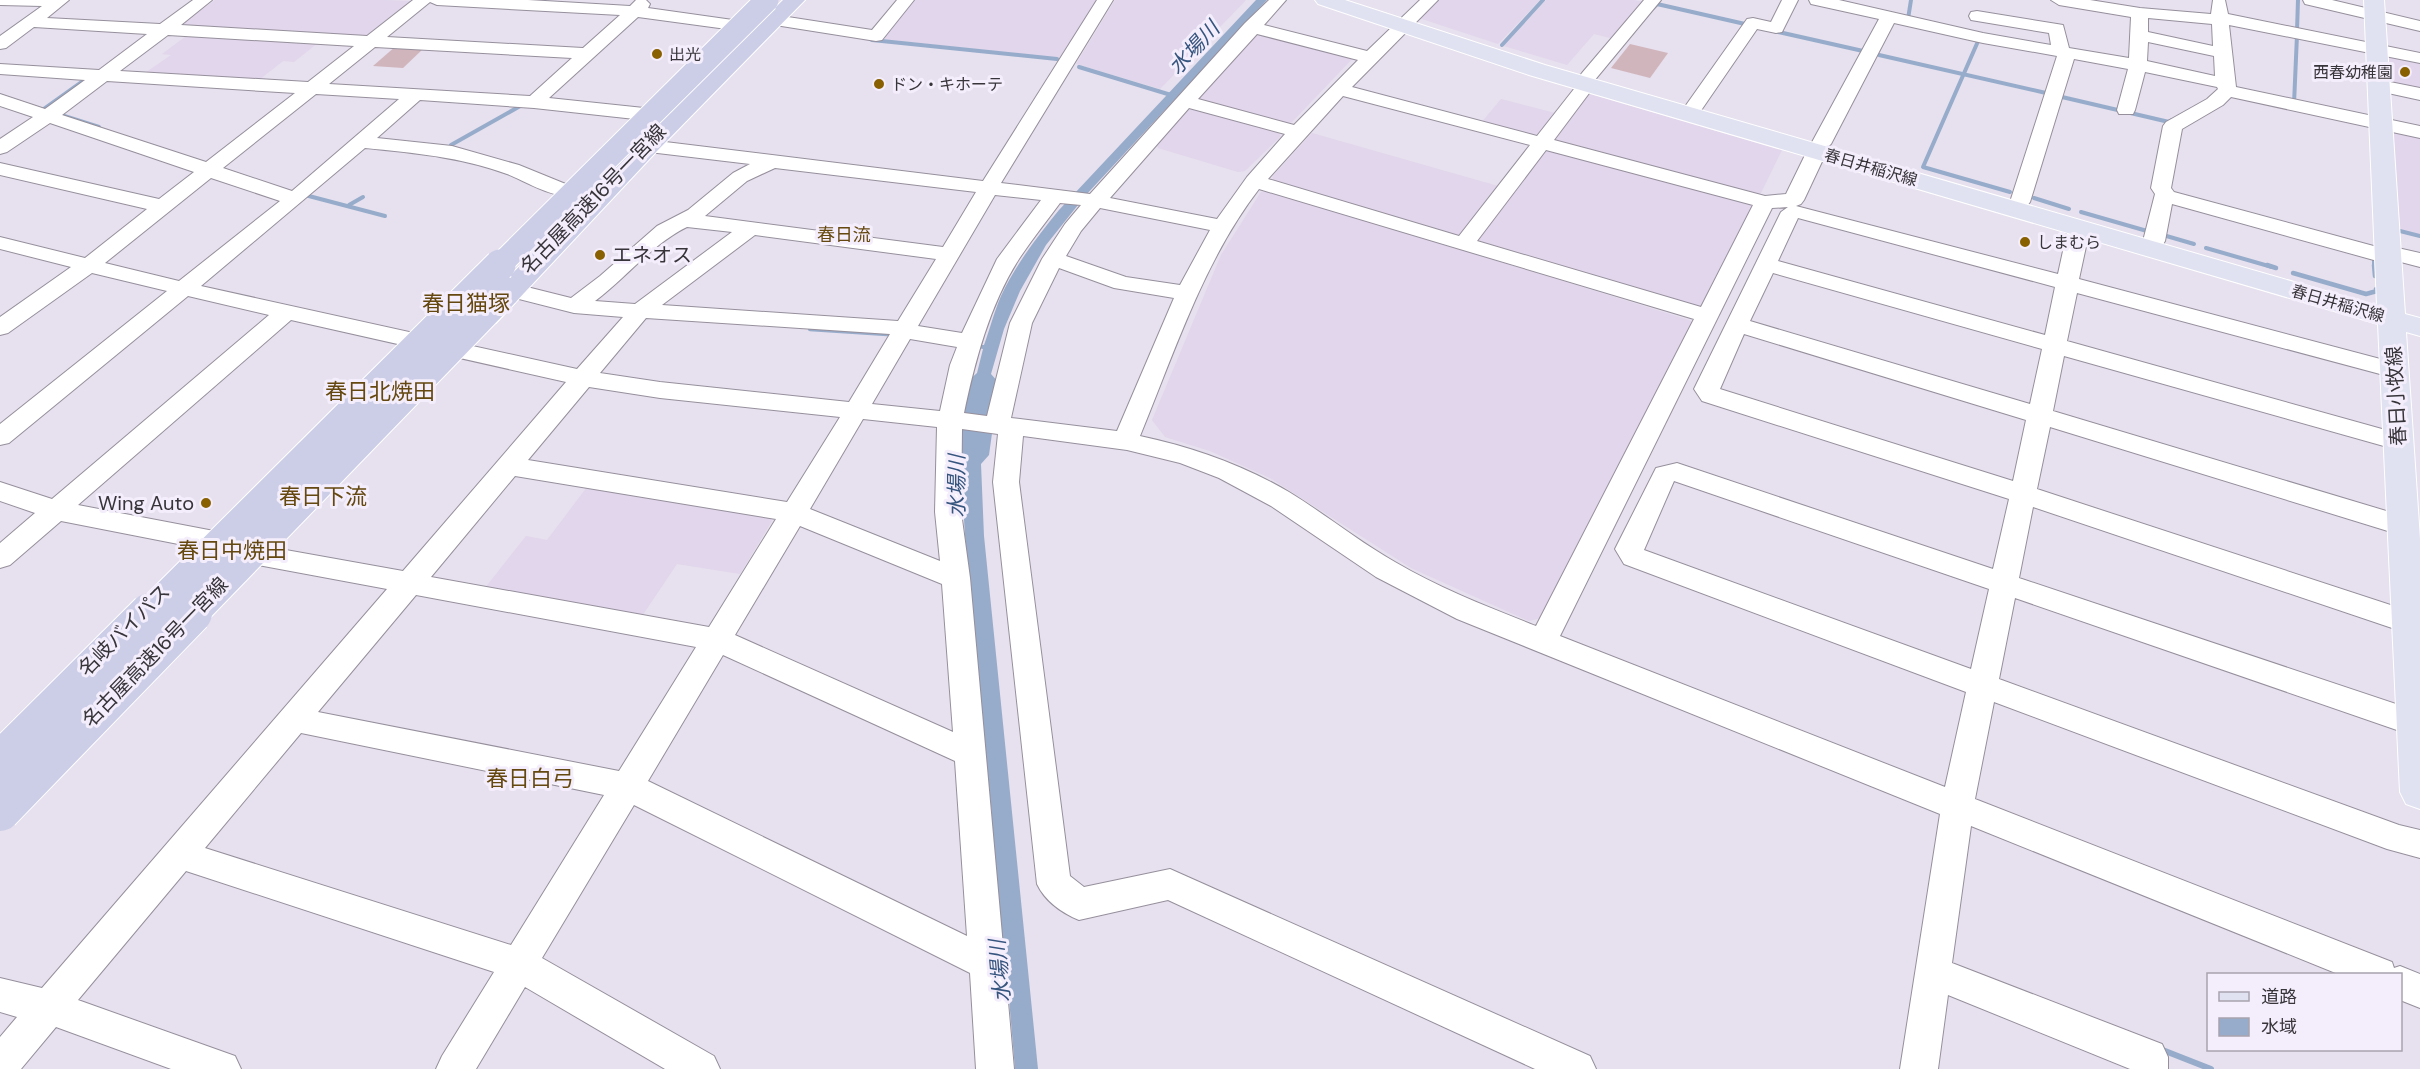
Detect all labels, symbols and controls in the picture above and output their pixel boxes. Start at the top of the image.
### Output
water label: 水場川 [1162,14,1227,81]
place label: 出光 [669,44,701,65]
marker: 出光 [650,47,664,61]
place label: 西春幼稚園 [2313,62,2393,83]
marker: 西春幼稚園 [2398,65,2412,79]
place label: ドン・キホーテ [891,74,1003,95]
marker: ドン・キホーテ [872,77,886,91]
street label: 名古屋高速16号一宮線 [515,118,671,280]
street label: 春日井稲沢線 [1822,144,1920,191]
district label: 春日流 [817,223,871,247]
place label: しまむら [2037,232,2101,253]
marker: しまむら [2018,235,2032,249]
place label: エネオス [612,242,692,268]
marker: エネオス [593,248,607,262]
street label: 春日井稲沢線 [2289,280,2387,327]
district label: 春日猫塚 [422,289,510,318]
street label: 春日小牧線 [2380,345,2412,447]
district label: 春日北焼田 [325,377,435,406]
water label: 水場川 [943,453,971,518]
district label: 春日下流 [279,482,367,511]
place label: Wing Auto [98,490,194,516]
marker: Wing Auto [199,496,213,510]
district label: 春日中焼田 [177,536,287,565]
street label: 名古屋高速16号一宮線 [77,571,233,733]
street label: 名岐バイパス [73,579,175,681]
district label: 春日白弓 [486,764,574,793]
water label: 水場川 [983,936,1017,1004]
legend [2207,973,2402,1051]
text: 道路 [2261,985,2297,1009]
text: 水域 [2261,1015,2297,1039]

